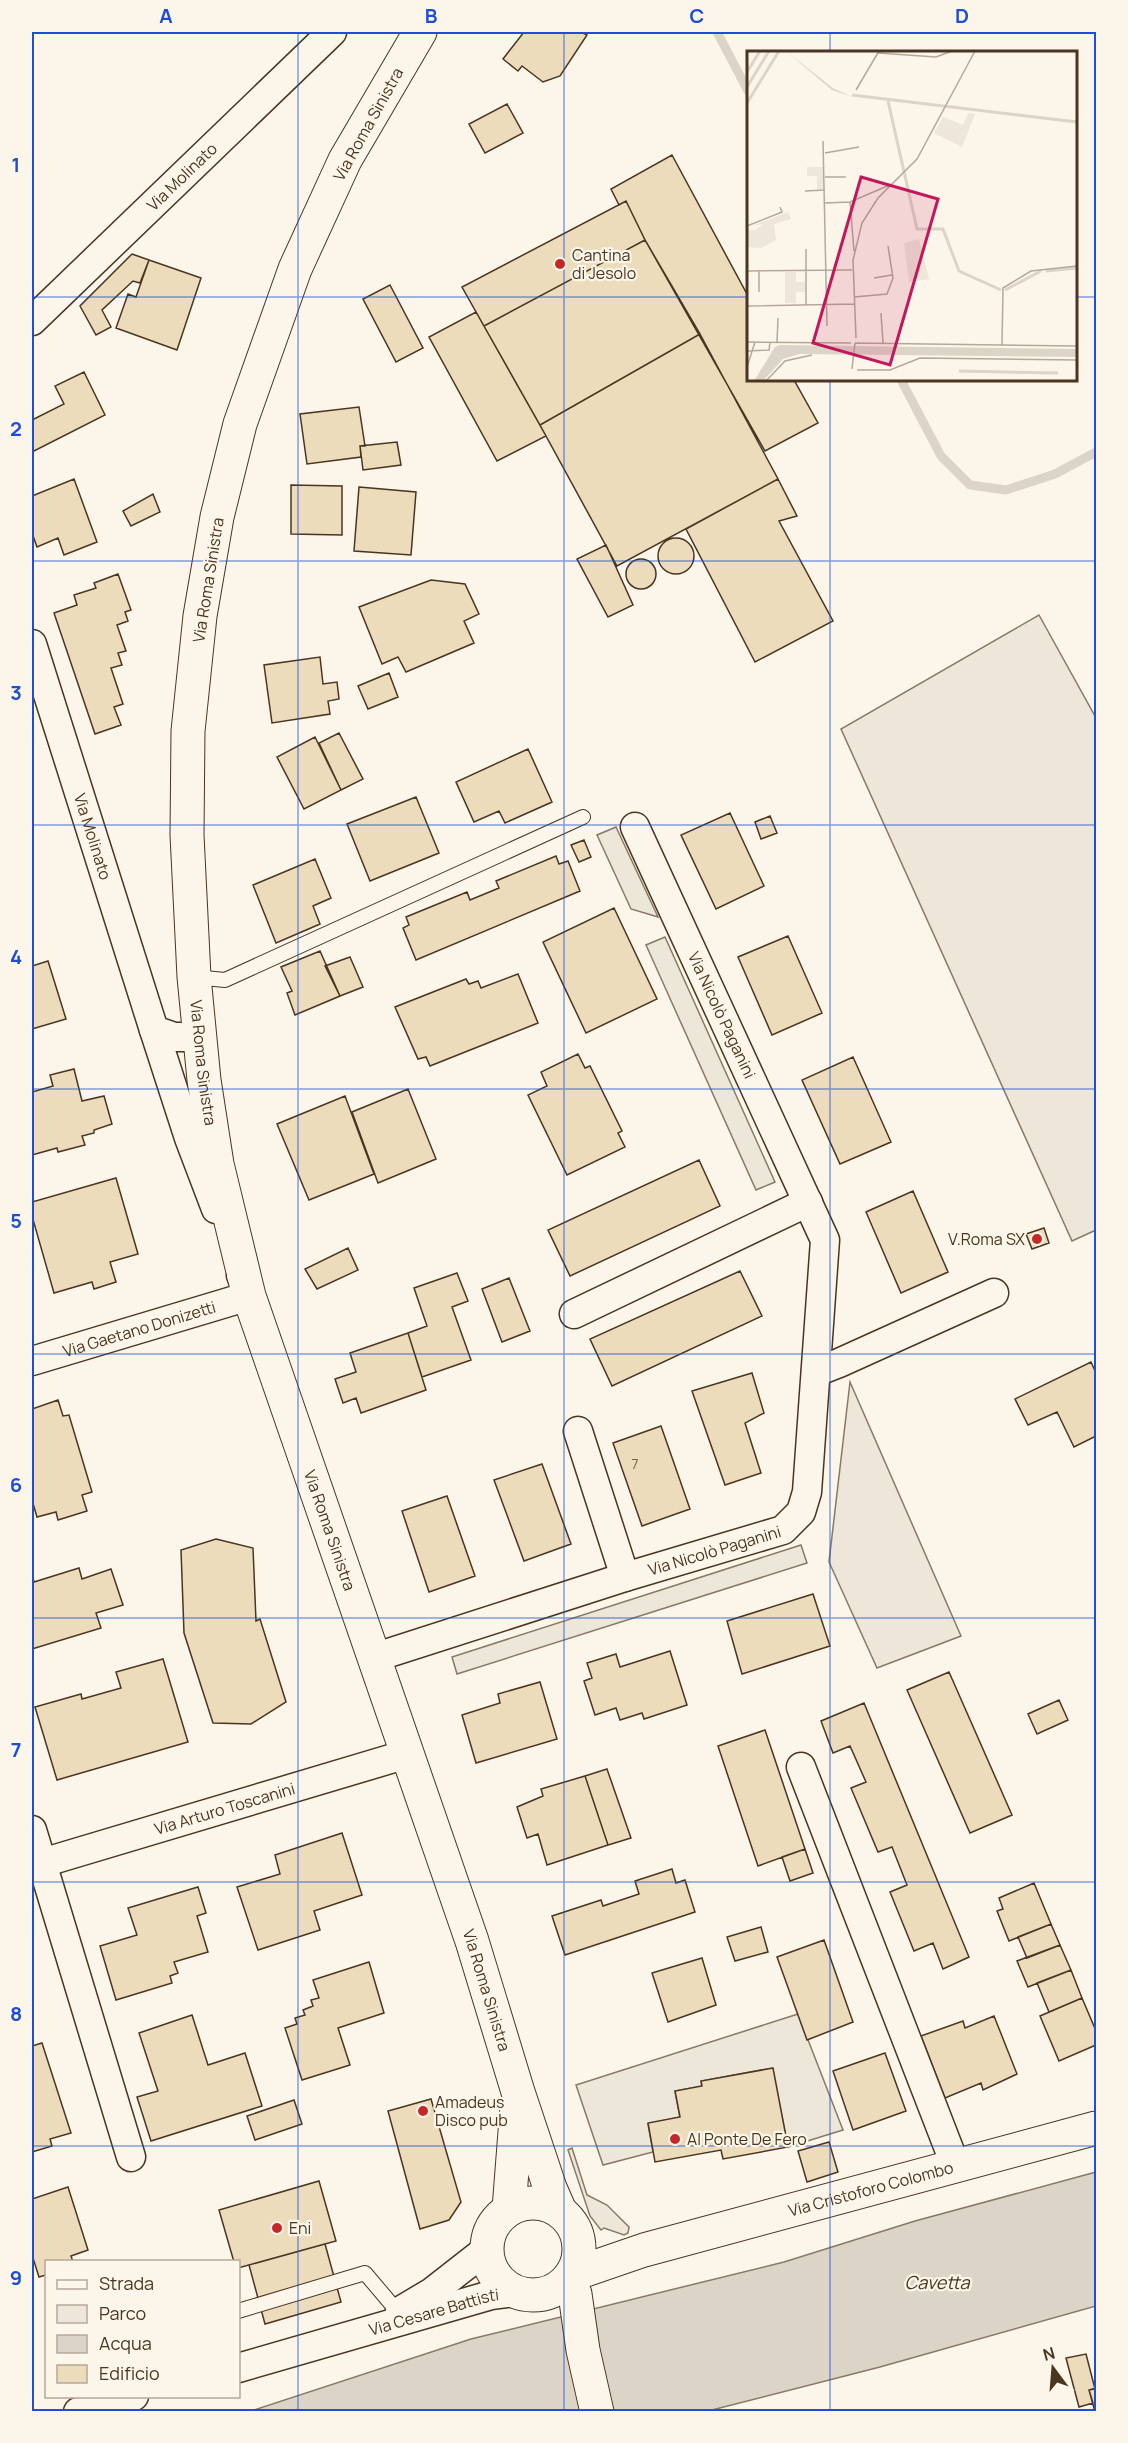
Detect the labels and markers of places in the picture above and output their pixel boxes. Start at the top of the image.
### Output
place label: Cantina di Jesolo [572,244,636,284]
marker: Cantina di Jesolo [553,257,567,271]
place label: V.Roma SX [948,1228,1025,1250]
marker: V.Roma SX [1030,1232,1044,1246]
place label: Amadeus Disco pub [435,2091,508,2131]
marker: Amadeus Disco pub [416,2104,430,2118]
place label: Al Ponte De Fero [687,2128,807,2150]
marker: Al Ponte De Fero [668,2132,682,2146]
place label: Eni [289,2217,311,2239]
marker: Eni [270,2221,284,2235]

